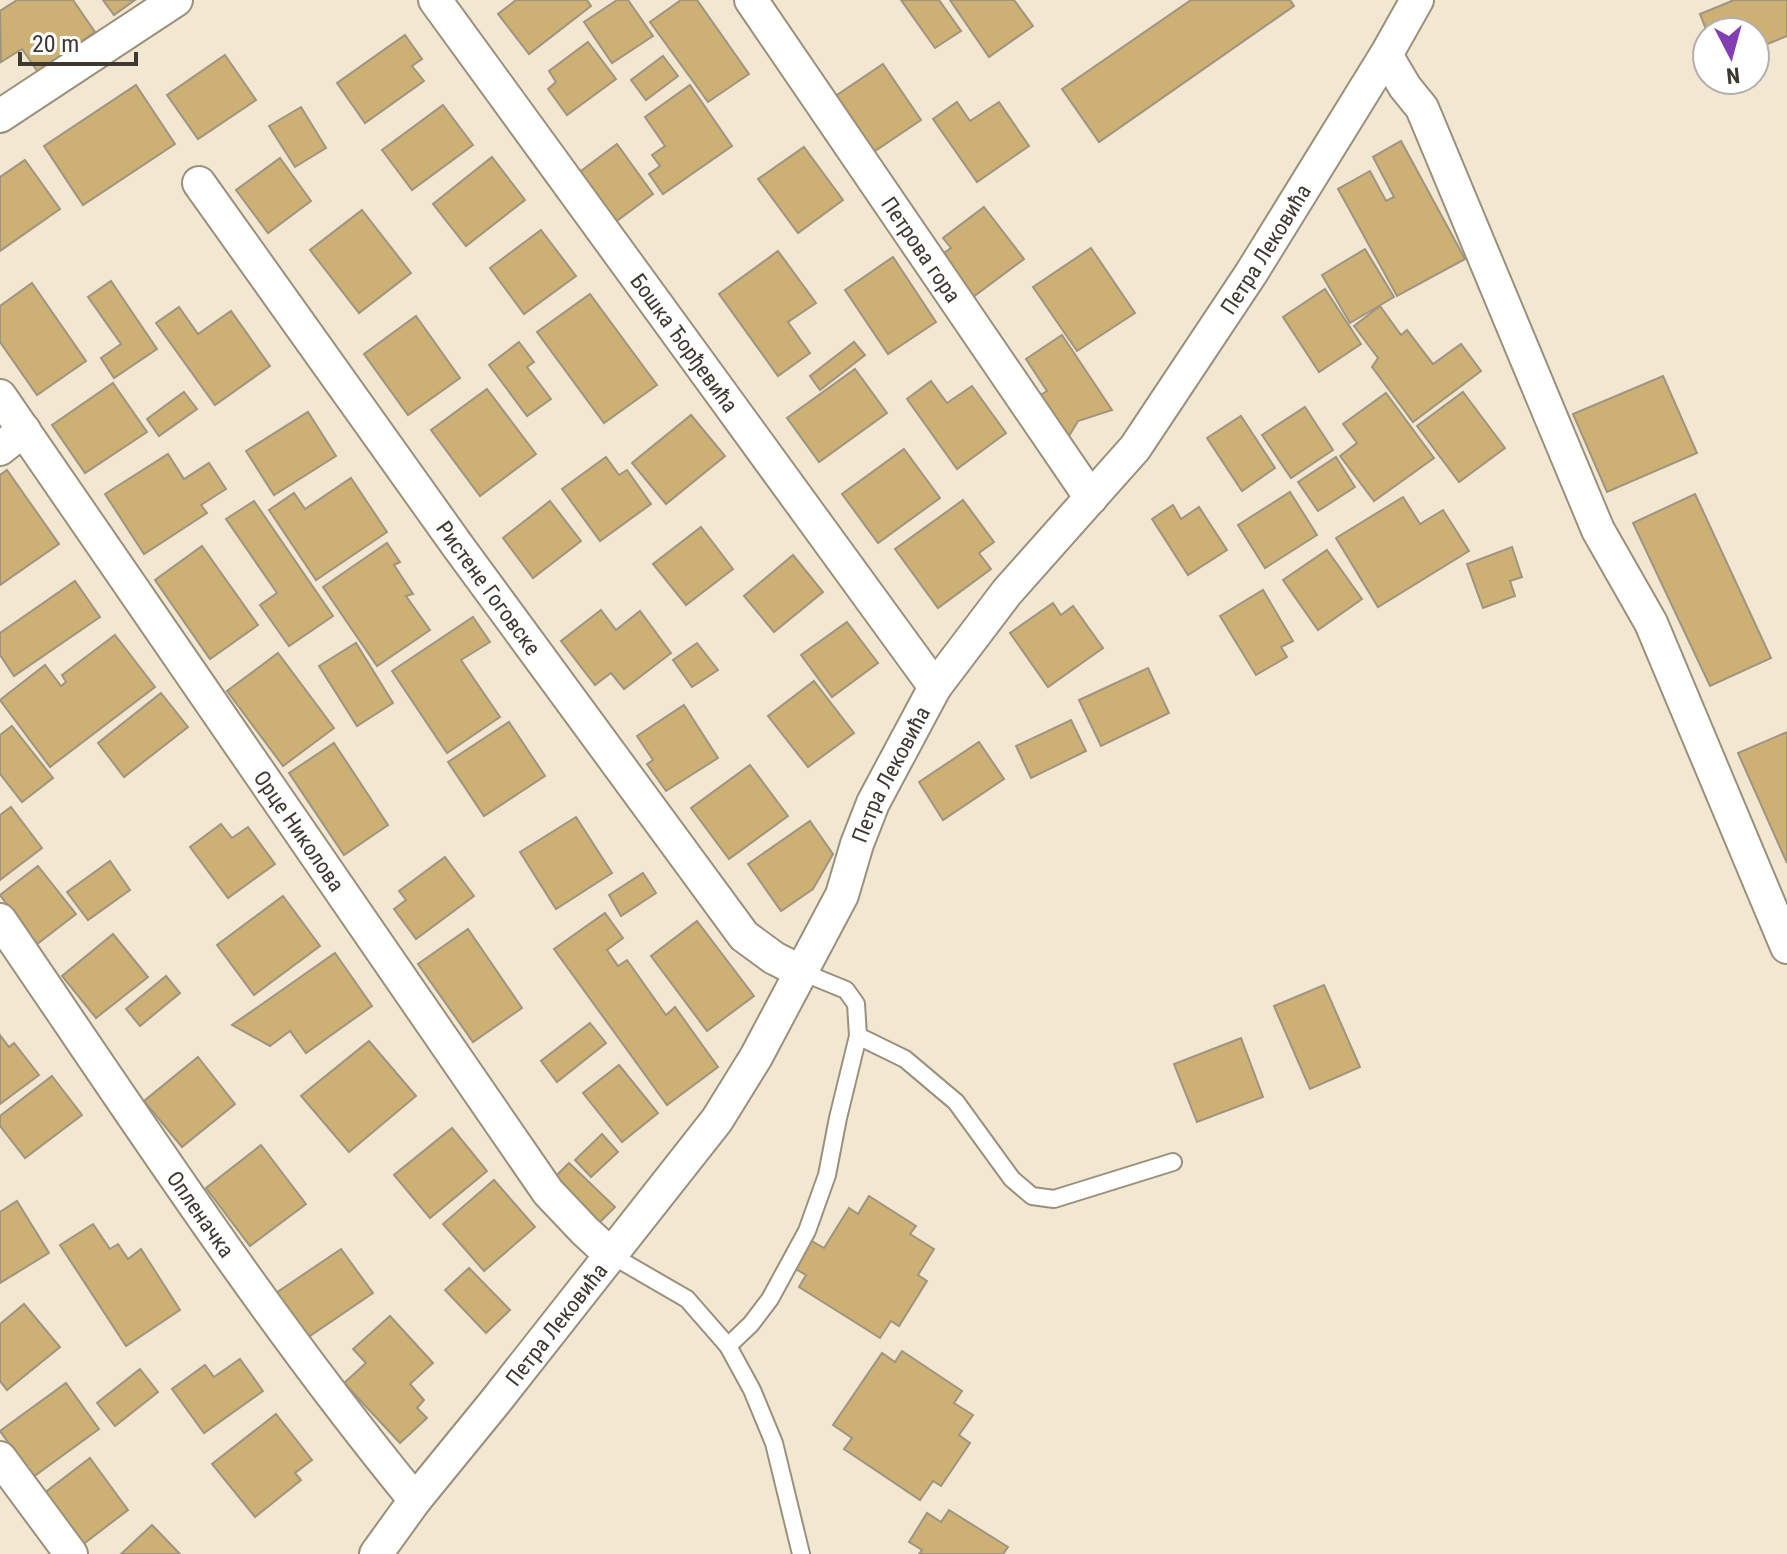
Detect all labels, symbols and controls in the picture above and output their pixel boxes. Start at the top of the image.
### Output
scale bar [20,16,136,66]
north arrow [1691,16,1771,96]
text: 20 m [32,30,79,58]
text: N [1725,62,1741,89]
street label: Петра Лековића [1215,180,1316,319]
street label: Петрова гора [876,192,966,307]
street label: Бошка Ђорђевића [626,269,743,417]
street label: Ристене Гоговске [431,516,546,660]
street label: Петра Лековића [846,702,935,846]
street label: Орце Николова [249,766,350,896]
street label: Опленачка [162,1166,240,1262]
street label: Петра Лековића [500,1258,612,1390]

